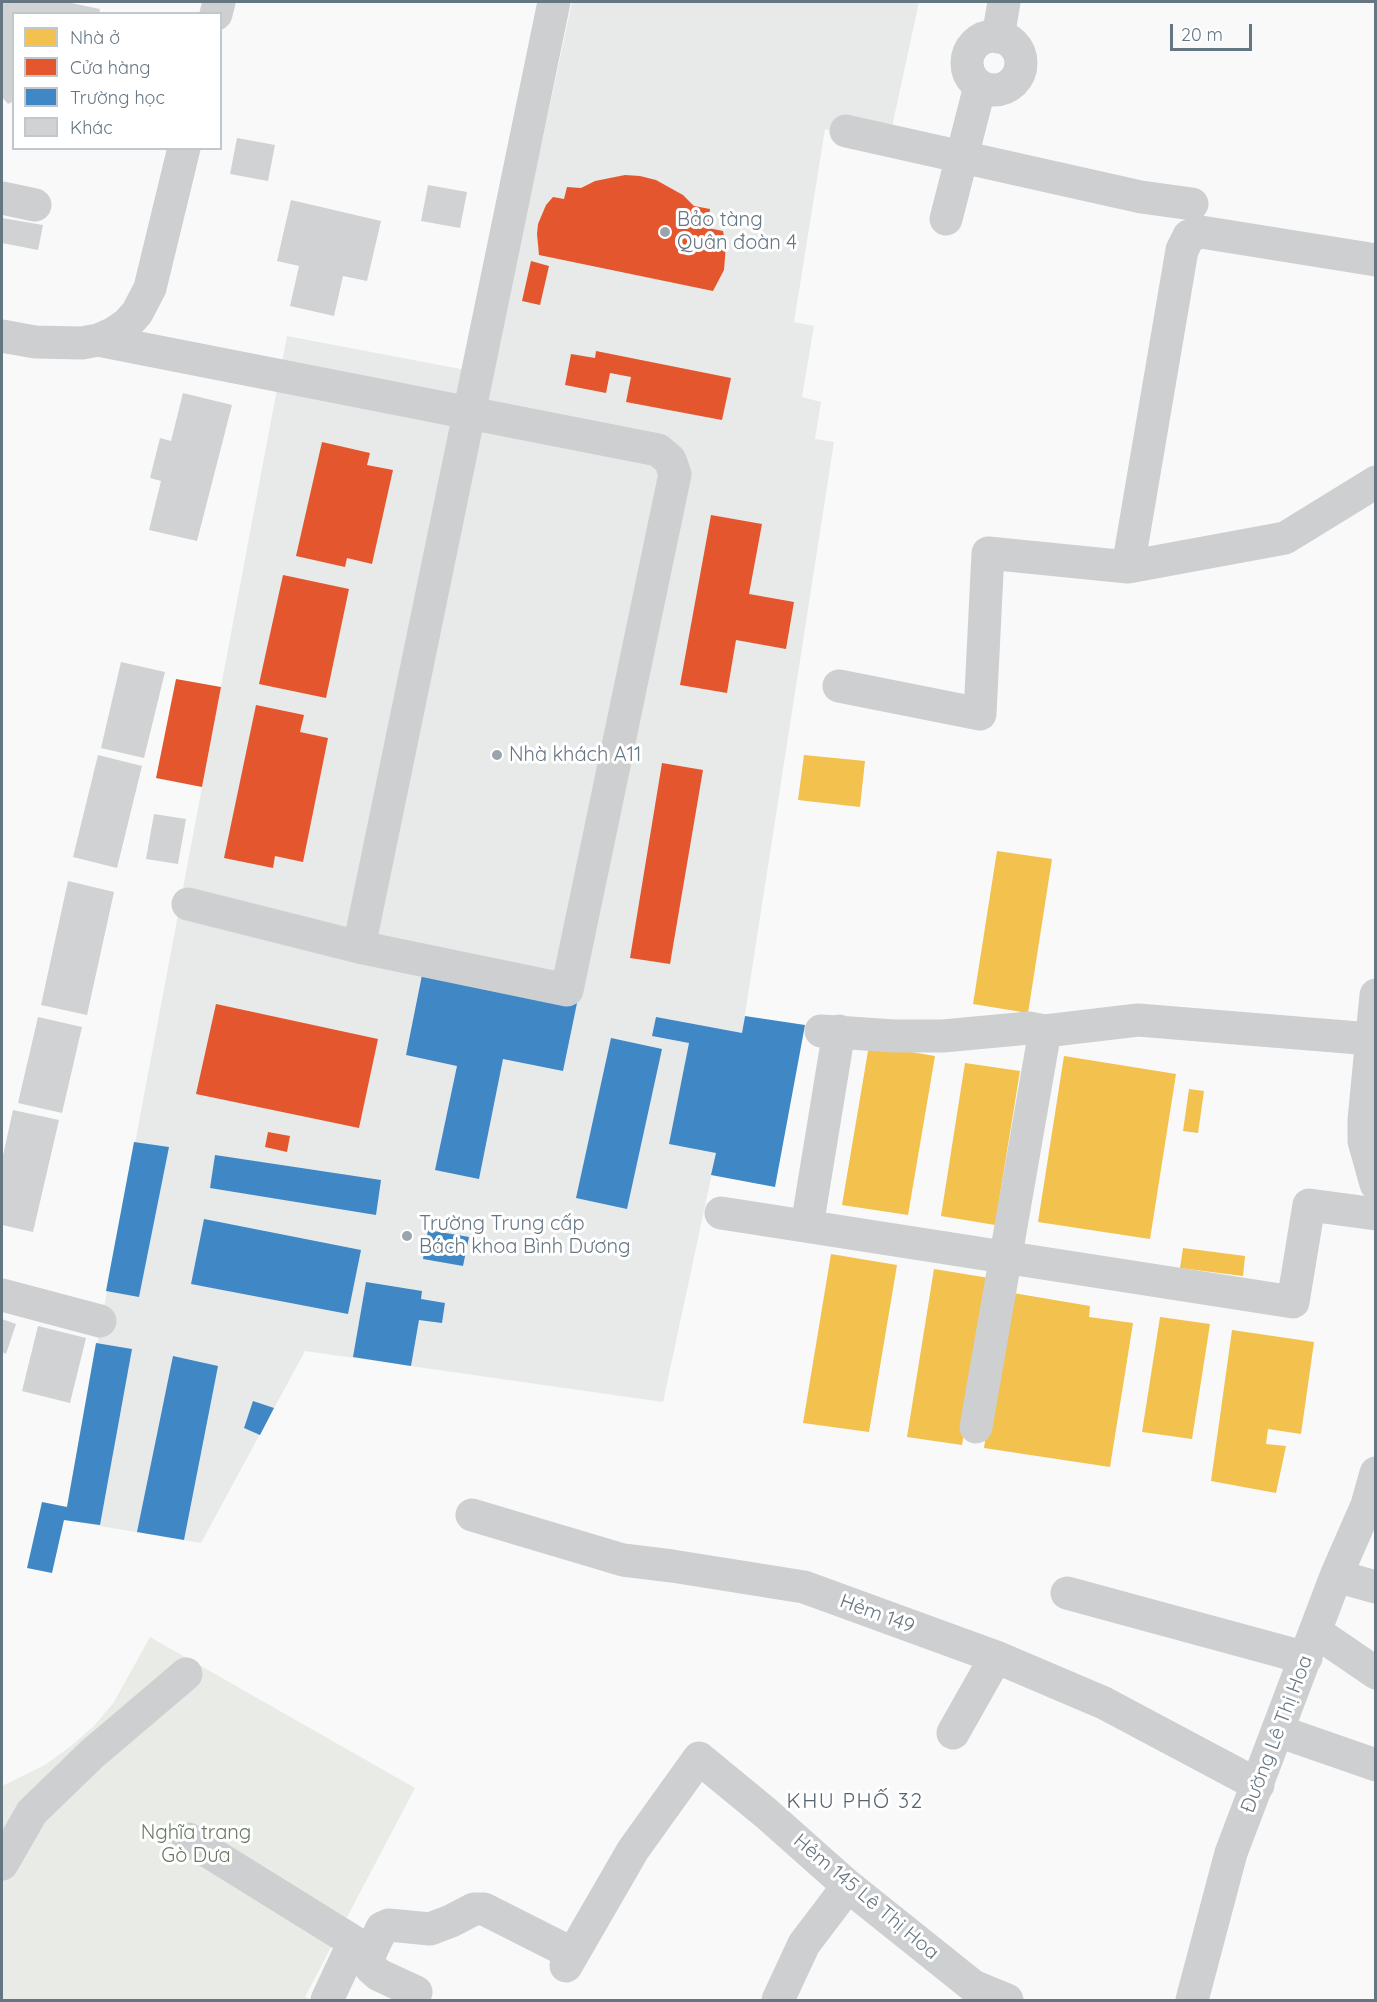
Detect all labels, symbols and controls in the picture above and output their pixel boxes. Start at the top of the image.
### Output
legend [12,12,222,150]
scale bar [1173,12,1256,50]
text: 20 m [1181,23,1223,46]
text: Nhà ở [70,26,120,49]
text: Cửa hàng [70,56,151,79]
text: Trường học [70,86,165,109]
text: Khác [70,116,113,139]
place label: Bảo tàng Quân đoàn 4 [677,208,797,255]
marker: Bảo tàng Quân đoàn 4 [658,225,672,239]
place label: Nhà khách A11 [509,743,641,767]
marker: Nhà khách A11 [490,748,504,762]
place label: Trường Trung cấp Bách khoa Bình Dương [419,1212,630,1259]
marker: Trường Trung cấp Bách khoa Bình Dương [400,1229,414,1243]
street label: Hẻm 149 [836,1589,918,1639]
street label: Đường Lê Thị Hoa [1236,1652,1318,1816]
district label: KHU PHỐ 32 [786,1789,924,1815]
park label: Nghĩa trang Gò Dưa [141,1821,251,1868]
street label: Hẻm 145 Lê Thị Hoa [788,1829,944,1965]

